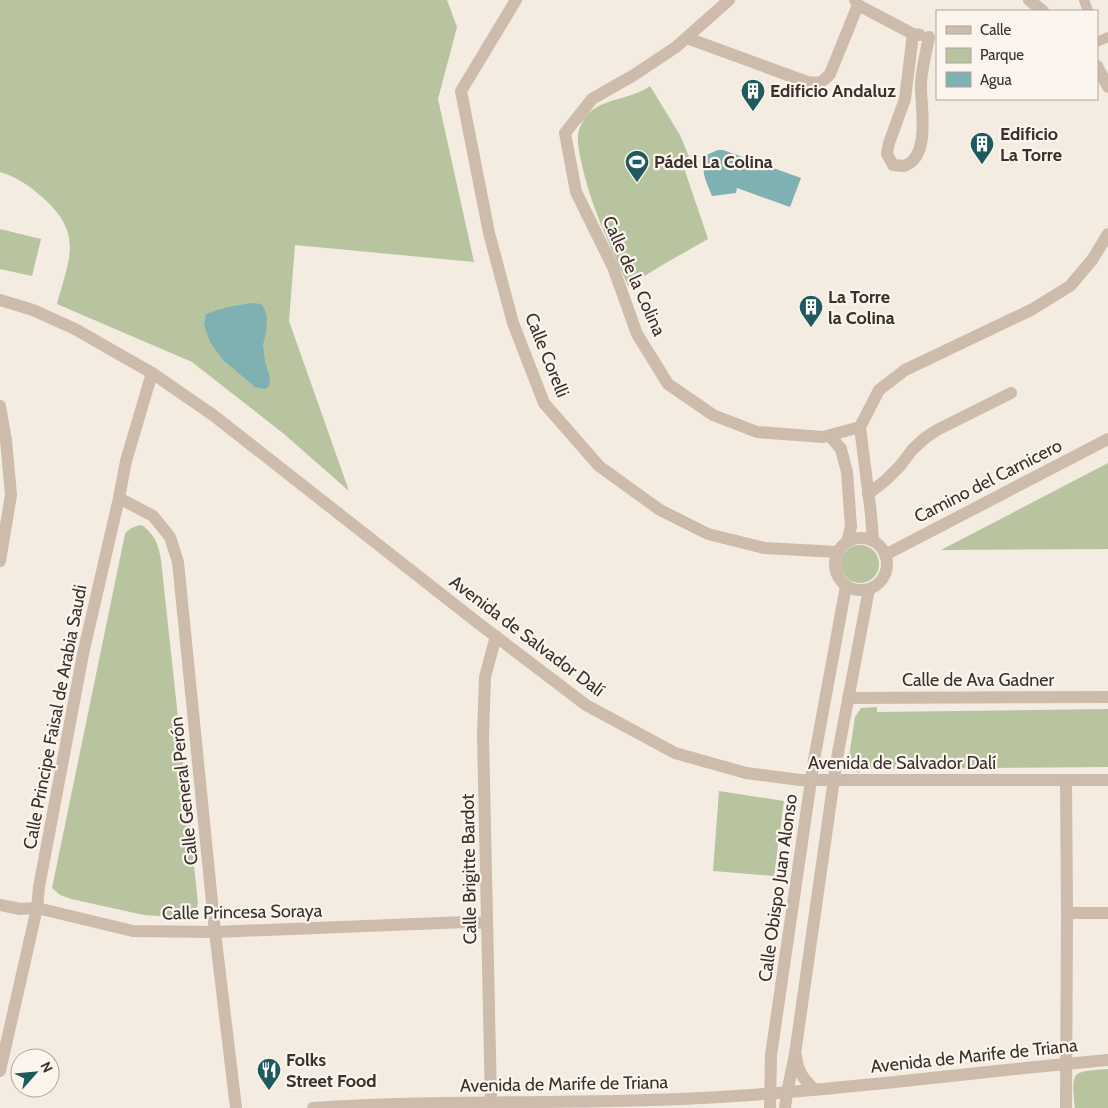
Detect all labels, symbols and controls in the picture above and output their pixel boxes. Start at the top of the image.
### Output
legend [936,10,1098,100]
text: Calle [980,21,1011,39]
text: Parque [980,46,1024,64]
text: Agua [980,71,1012,89]
building icon: Edificio Andaluz [740,78,766,112]
place label: Edificio Andaluz [770,80,896,102]
place label: Edificio La Torre [1000,123,1062,166]
building icon: Edificio La Torre [969,131,995,165]
sports icon: Pádel La Colina [624,149,650,183]
place label: Pádel La Colina [654,151,773,173]
street label: Calle de la Colina [598,213,670,340]
place label: La Torre la Colina [828,286,895,329]
building icon: La Torre la Colina [798,294,824,328]
street label: Calle Corelli [520,310,574,400]
street label: Camino del Carnicero [910,434,1066,528]
street label: Avenida de Salvador Dalí [445,571,609,702]
street label: Calle Principe Faisal de Arabia Saudi [19,583,91,851]
street label: Calle de Ava Gadner [902,669,1054,691]
street label: Calle General Perón [165,716,203,866]
street label: Avenida de Salvador Dalí [808,752,996,774]
street label: Calle Brigitte Bardot [457,793,481,945]
street label: Calle Obispo Juan Alonso [754,793,802,983]
street label: Calle Princesa Soraya [162,900,323,924]
street label: Avenida de Marife de Triana [869,1034,1079,1078]
north arrow [10,1048,60,1098]
place label: Folks Street Food [286,1049,377,1092]
restaurant icon: Folks Street Food [256,1057,282,1091]
text: N [36,1059,57,1076]
street label: Avenida de Marife de Triana [460,1071,669,1097]

